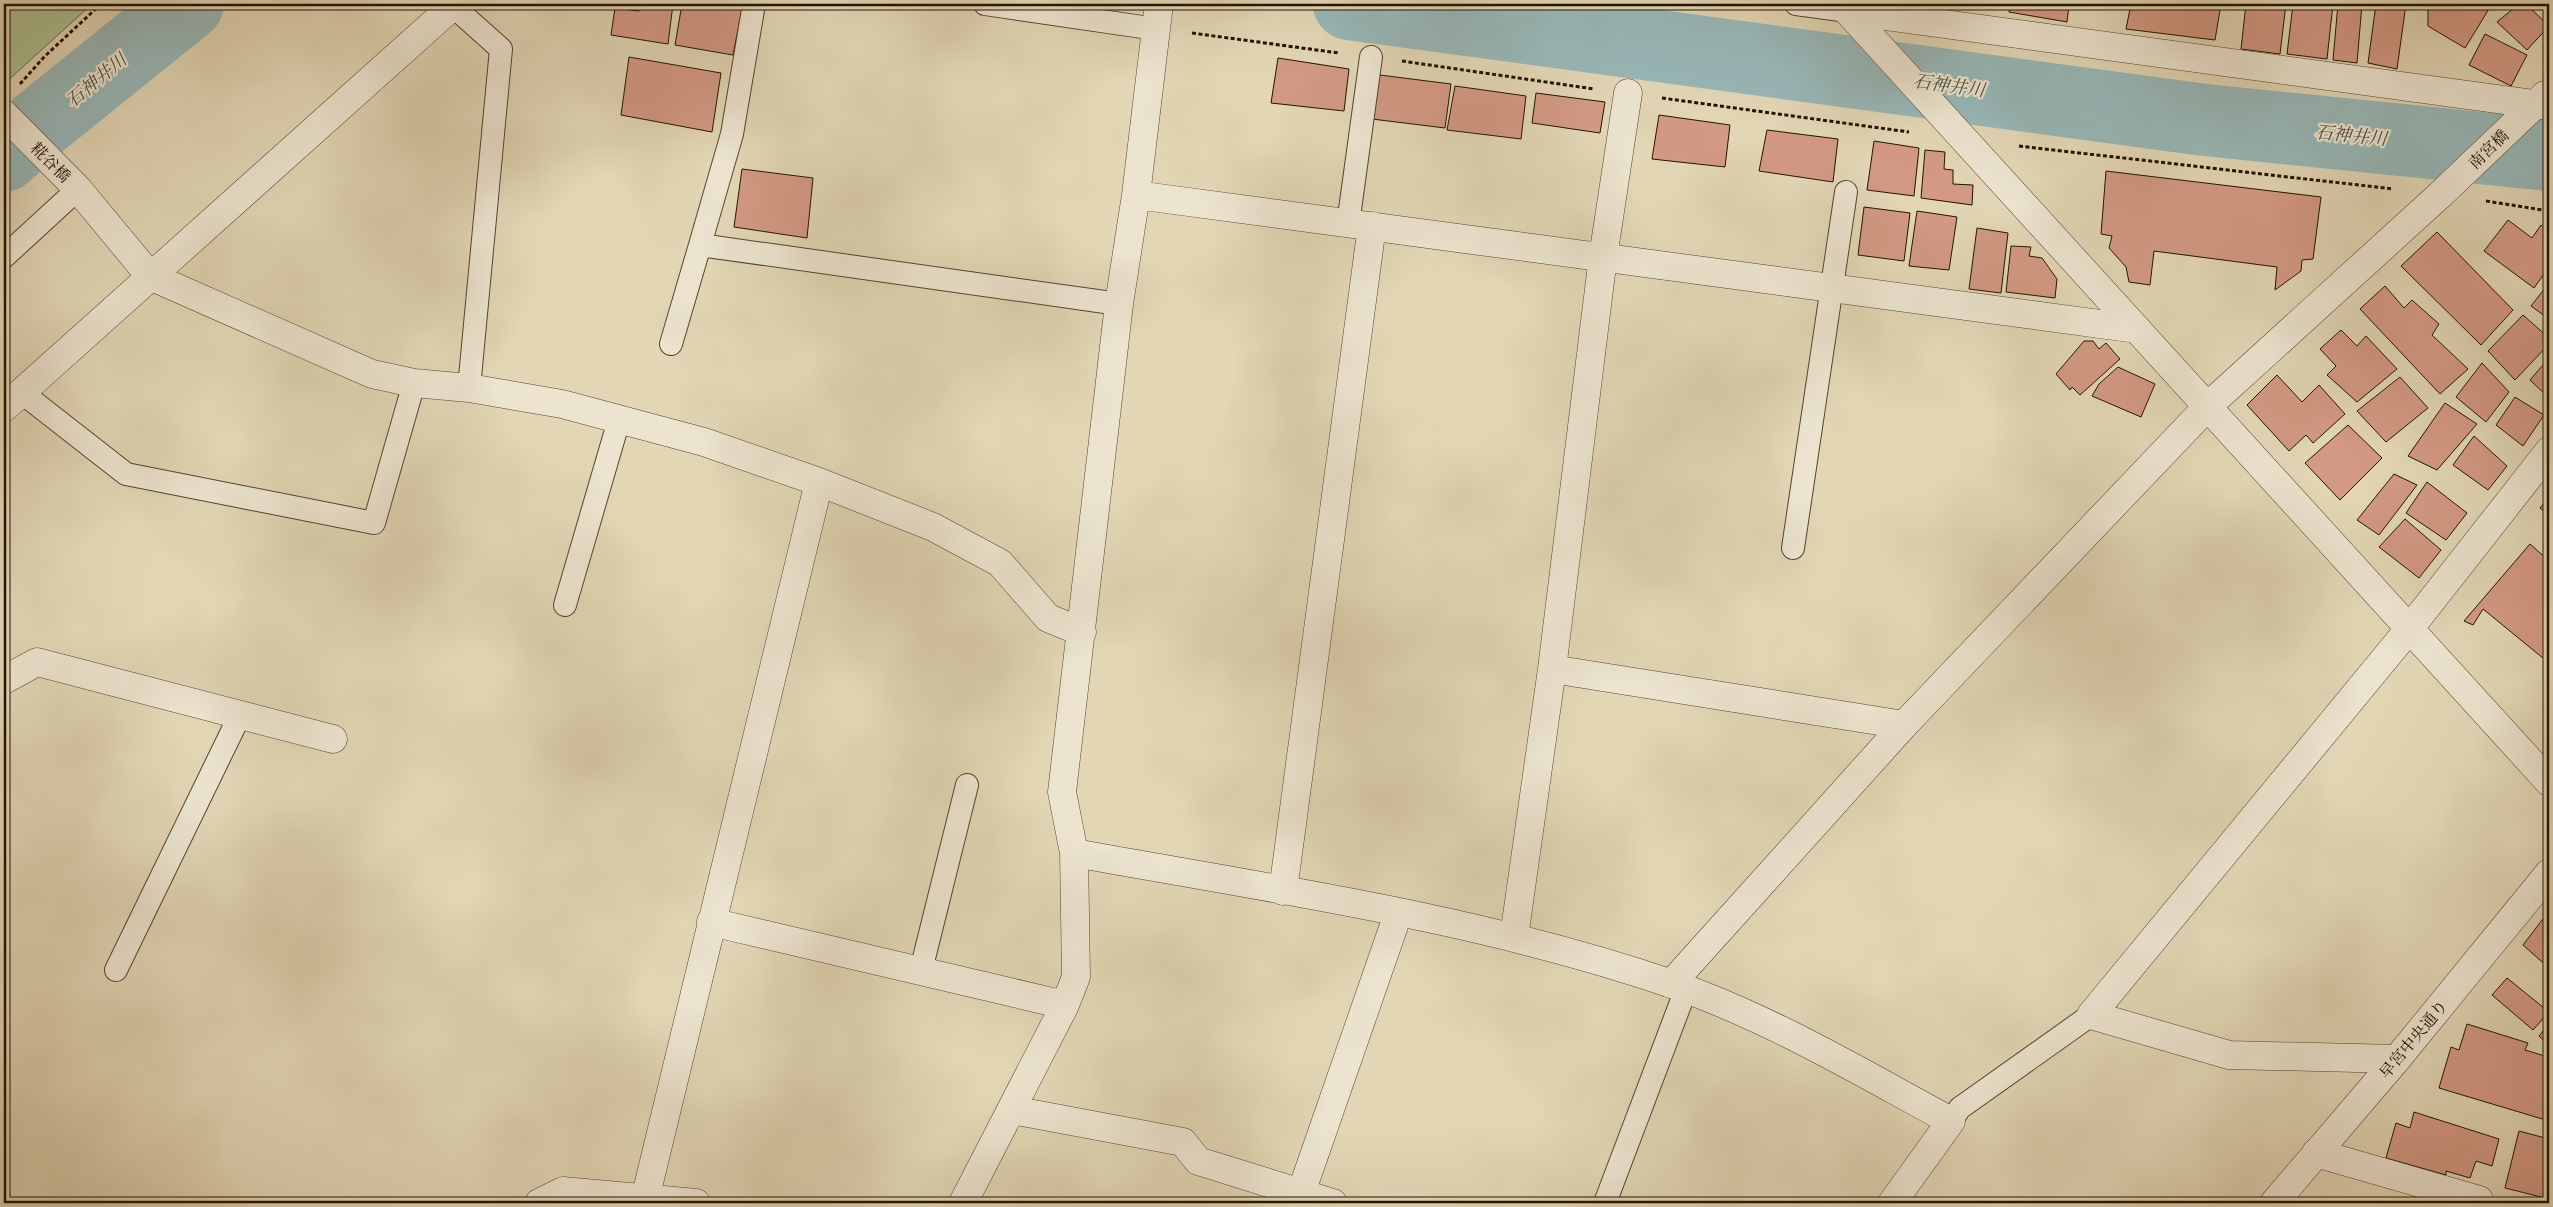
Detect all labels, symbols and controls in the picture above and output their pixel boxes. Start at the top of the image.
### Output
water label: 石神井川 [60,45,134,113]
water label: 石神井川 [1911,67,1989,104]
water label: 石神井川 [2314,118,2390,152]
street label: 南宮橋 [2462,124,2514,174]
street label: 糀谷橋 [26,137,76,187]
street label: 早宮中央通り [2373,995,2453,1083]

